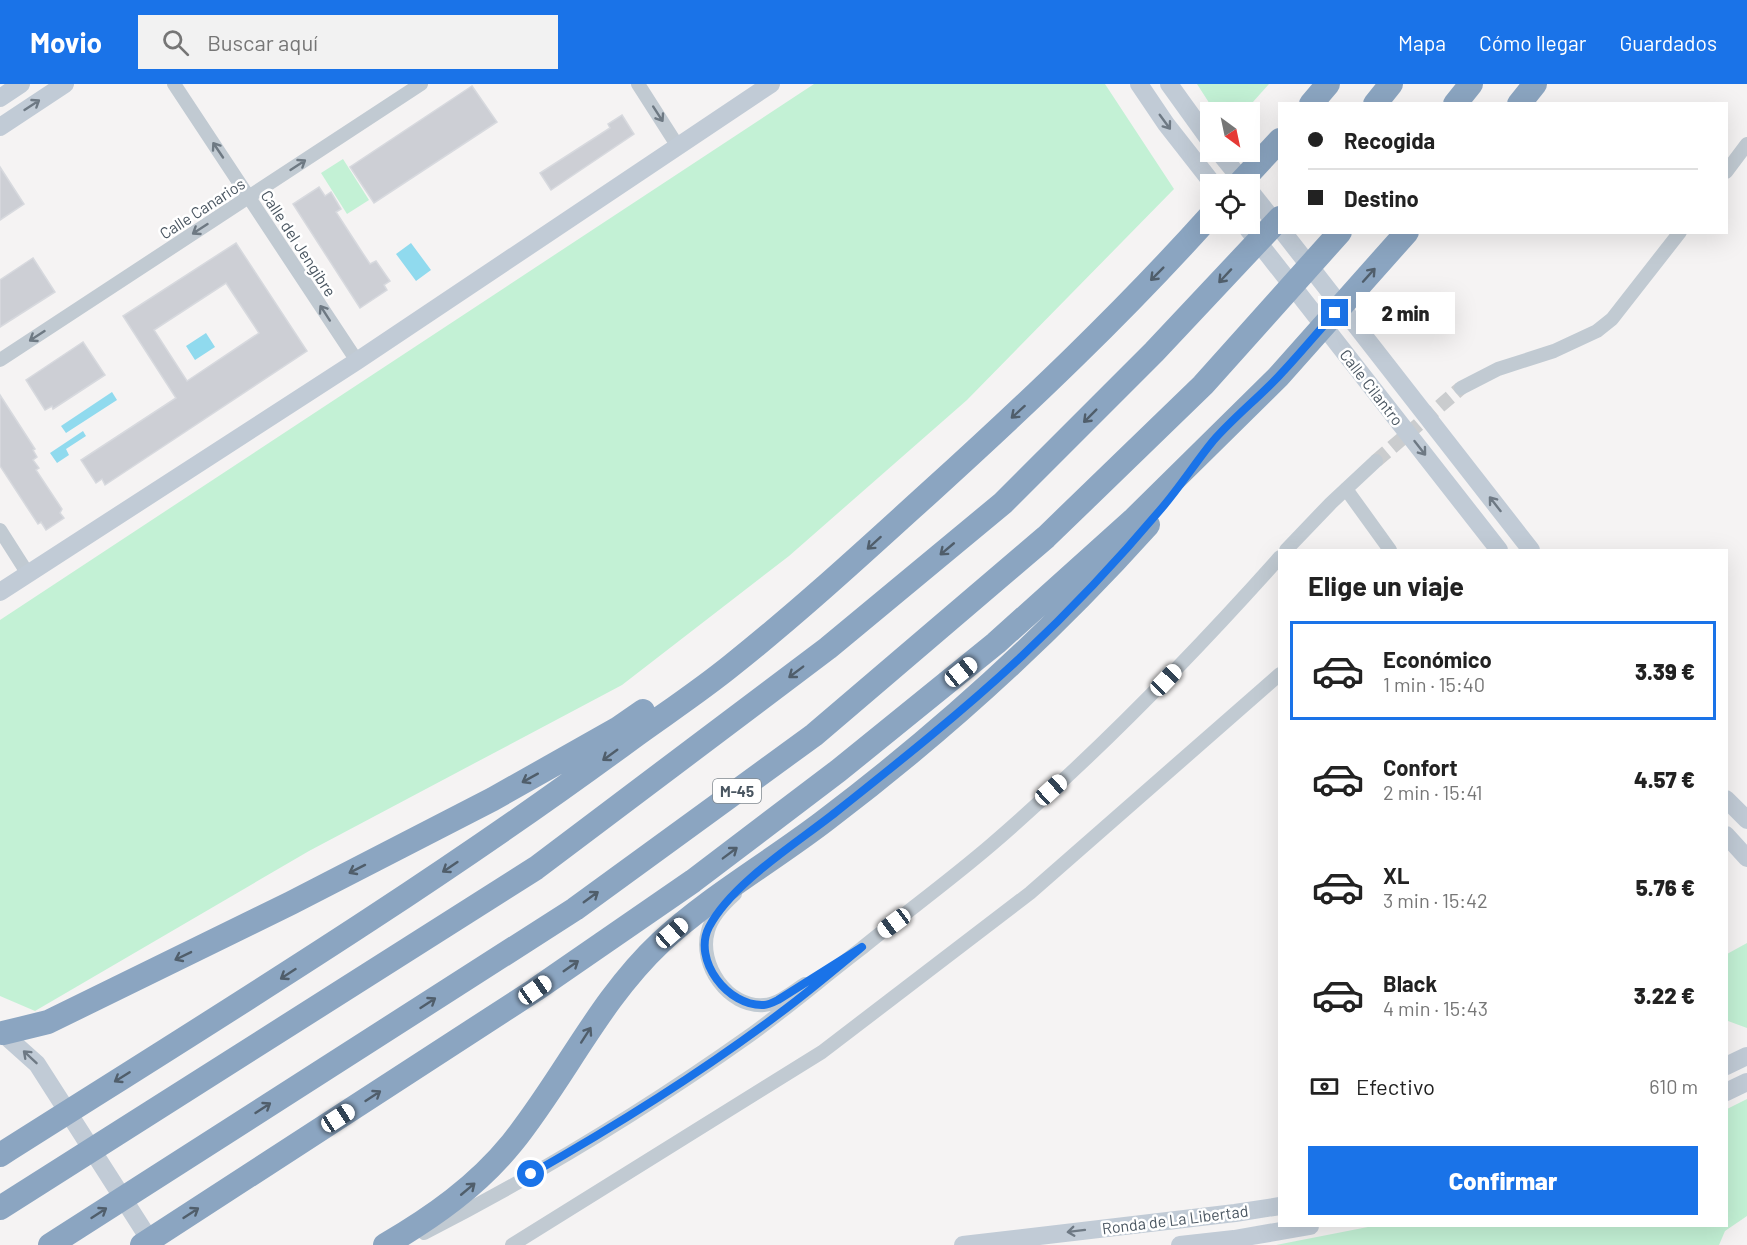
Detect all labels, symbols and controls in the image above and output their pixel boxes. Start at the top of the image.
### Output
search box [138,15,558,69]
text: Movio [30,25,102,59]
icon: search [159,26,192,59]
text: Buscar aquí [207,29,318,55]
text: Mapa [1398,30,1446,55]
text: Cómo llegar [1479,30,1586,55]
text: Guardados [1619,30,1717,55]
one-way arrow [24,99,41,112]
north arrow [1200,102,1260,162]
map controls [1200,102,1260,234]
one-way arrow [651,106,664,123]
one-way arrow [1159,113,1171,129]
text: Recogida [1344,127,1435,153]
one-way arrow [212,142,224,158]
one-way arrow [289,159,306,171]
street label: Calle Canarios [156,173,248,243]
button: locate [1200,174,1260,234]
text: Destino [1344,185,1419,211]
street label: Calle del Jengibre [258,186,340,300]
one-way arrow [192,223,209,235]
one-way arrow [1149,267,1164,282]
one-way arrow [1218,268,1232,283]
one-way arrow [1362,268,1376,283]
callout: 2 min [1356,292,1455,334]
route end [1321,299,1348,326]
text: 2 min [1381,301,1430,325]
one-way arrow [319,305,331,321]
one-way arrow [29,330,46,342]
street label: Calle Cilantro [1336,345,1408,429]
one-way arrow [1011,405,1026,419]
one-way arrow [1082,409,1097,424]
one-way arrow [1413,440,1426,456]
one-way arrow [1489,497,1502,513]
one-way arrow [867,536,882,550]
one-way arrow [940,542,955,556]
text: Elige un viaje [1308,569,1464,601]
icon: car [1311,644,1365,698]
text: Económico [1383,646,1492,672]
car [941,654,981,690]
text: 3.39 € [1635,658,1695,684]
car [1147,661,1185,699]
one-way arrow [789,666,805,679]
text: 1 min · 15:40 [1383,672,1485,696]
one-way arrow [603,748,619,761]
icon: car [1311,752,1365,806]
text: Confort [1383,754,1458,780]
text: 4.57 € [1634,766,1695,792]
car [1032,771,1070,809]
one-way arrow [521,773,539,784]
road number: M-45 [713,779,761,803]
text: 2 min · 15:41 [1383,780,1483,804]
one-way arrow [721,846,737,859]
one-way arrow [442,860,459,873]
icon: car [1311,860,1365,914]
text: XL [1383,862,1409,888]
one-way arrow [348,863,366,875]
text: 5.76 € [1636,874,1695,900]
text: 3 min · 15:42 [1383,888,1488,912]
one-way arrow [583,891,599,903]
car [874,905,914,941]
car [653,914,691,952]
one-way arrow [174,951,192,963]
one-way arrow [562,960,578,972]
one-way arrow [279,967,296,980]
icon: car [1311,968,1365,1022]
text: Black [1383,970,1437,996]
car [515,972,555,1008]
text: 3.22 € [1634,982,1695,1008]
text: 4 min · 15:43 [1383,996,1488,1020]
one-way arrow [419,997,436,1010]
one-way arrow [580,1027,592,1044]
one-way arrow [22,1050,37,1065]
icon: cash [1308,1070,1341,1103]
one-way arrow [114,1071,131,1084]
text: Efectivo [1356,1073,1435,1099]
text: 610 m [1649,1074,1698,1098]
one-way arrow [364,1089,381,1102]
car [318,1101,358,1135]
one-way arrow [255,1102,272,1115]
button: Confirmar [1308,1146,1698,1215]
route start [517,1160,544,1187]
one-way arrow [460,1182,476,1195]
street label: Ronda de La Libertad [1101,1201,1249,1237]
one-way arrow [90,1207,107,1219]
one-way arrow [183,1207,200,1220]
one-way arrow [1066,1226,1086,1237]

